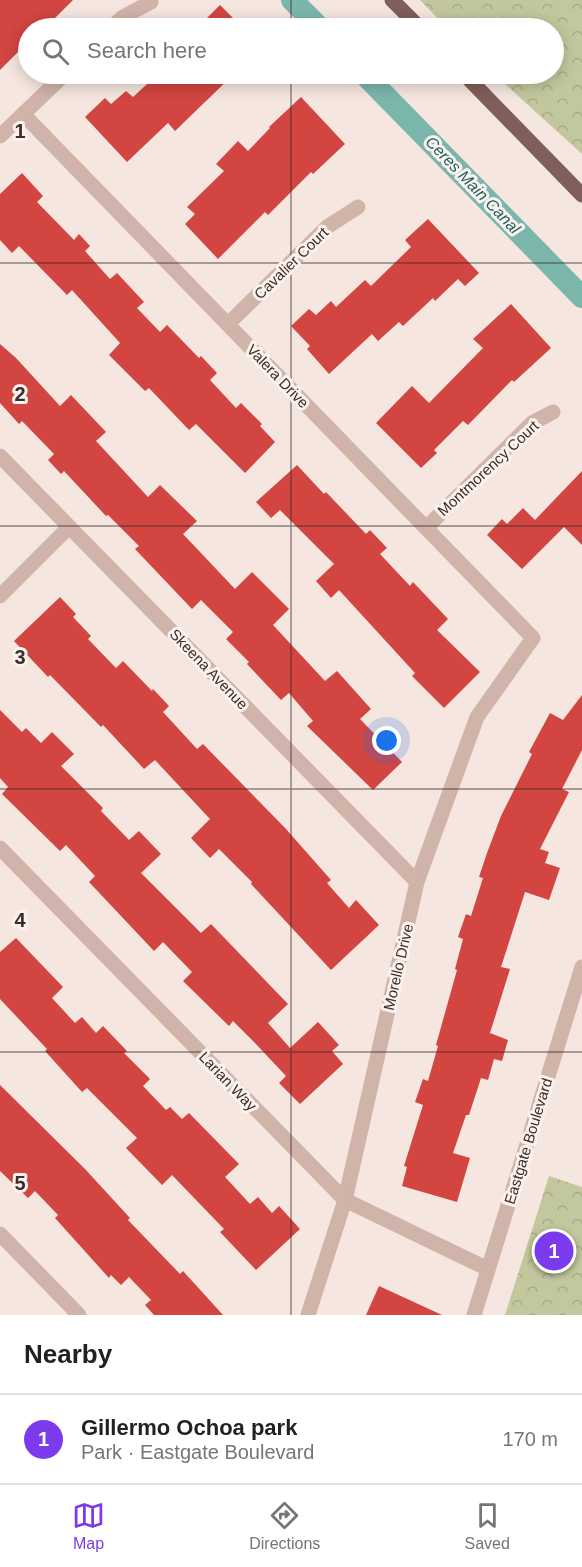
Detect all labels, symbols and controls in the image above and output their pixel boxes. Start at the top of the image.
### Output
search box [18,18,564,84]
icon: search [39,35,72,68]
text: Search here [87,38,207,63]
text: 1 [14,120,26,142]
water label: Ceres Main Canal [422,133,524,237]
street label: Cavalier Court [251,223,332,302]
street label: Valera Drive [244,341,312,411]
text: 2 [14,383,26,405]
street label: Montmorency Court [434,416,543,519]
street label: Skeena Avenue [166,625,252,713]
text: 3 [14,646,26,668]
your location [372,726,401,755]
text: 4 [14,909,26,931]
street label: Morello Drive [380,922,416,1012]
street label: Larian Way [196,1048,261,1114]
street label: Eastgate Boulevard [501,1076,555,1206]
text: 5 [14,1172,26,1194]
pin: 1 [534,1228,574,1274]
text: Nearby [24,1339,112,1369]
text: Gillermo Ochoa park [81,1415,297,1440]
text: 1 [38,1428,49,1450]
text: 170 m [502,1428,558,1450]
text: Park · Eastgate Boulevard [81,1441,314,1463]
tab: Map [72,1499,105,1553]
tab: Directions [249,1499,320,1553]
tab: Saved [465,1499,510,1553]

